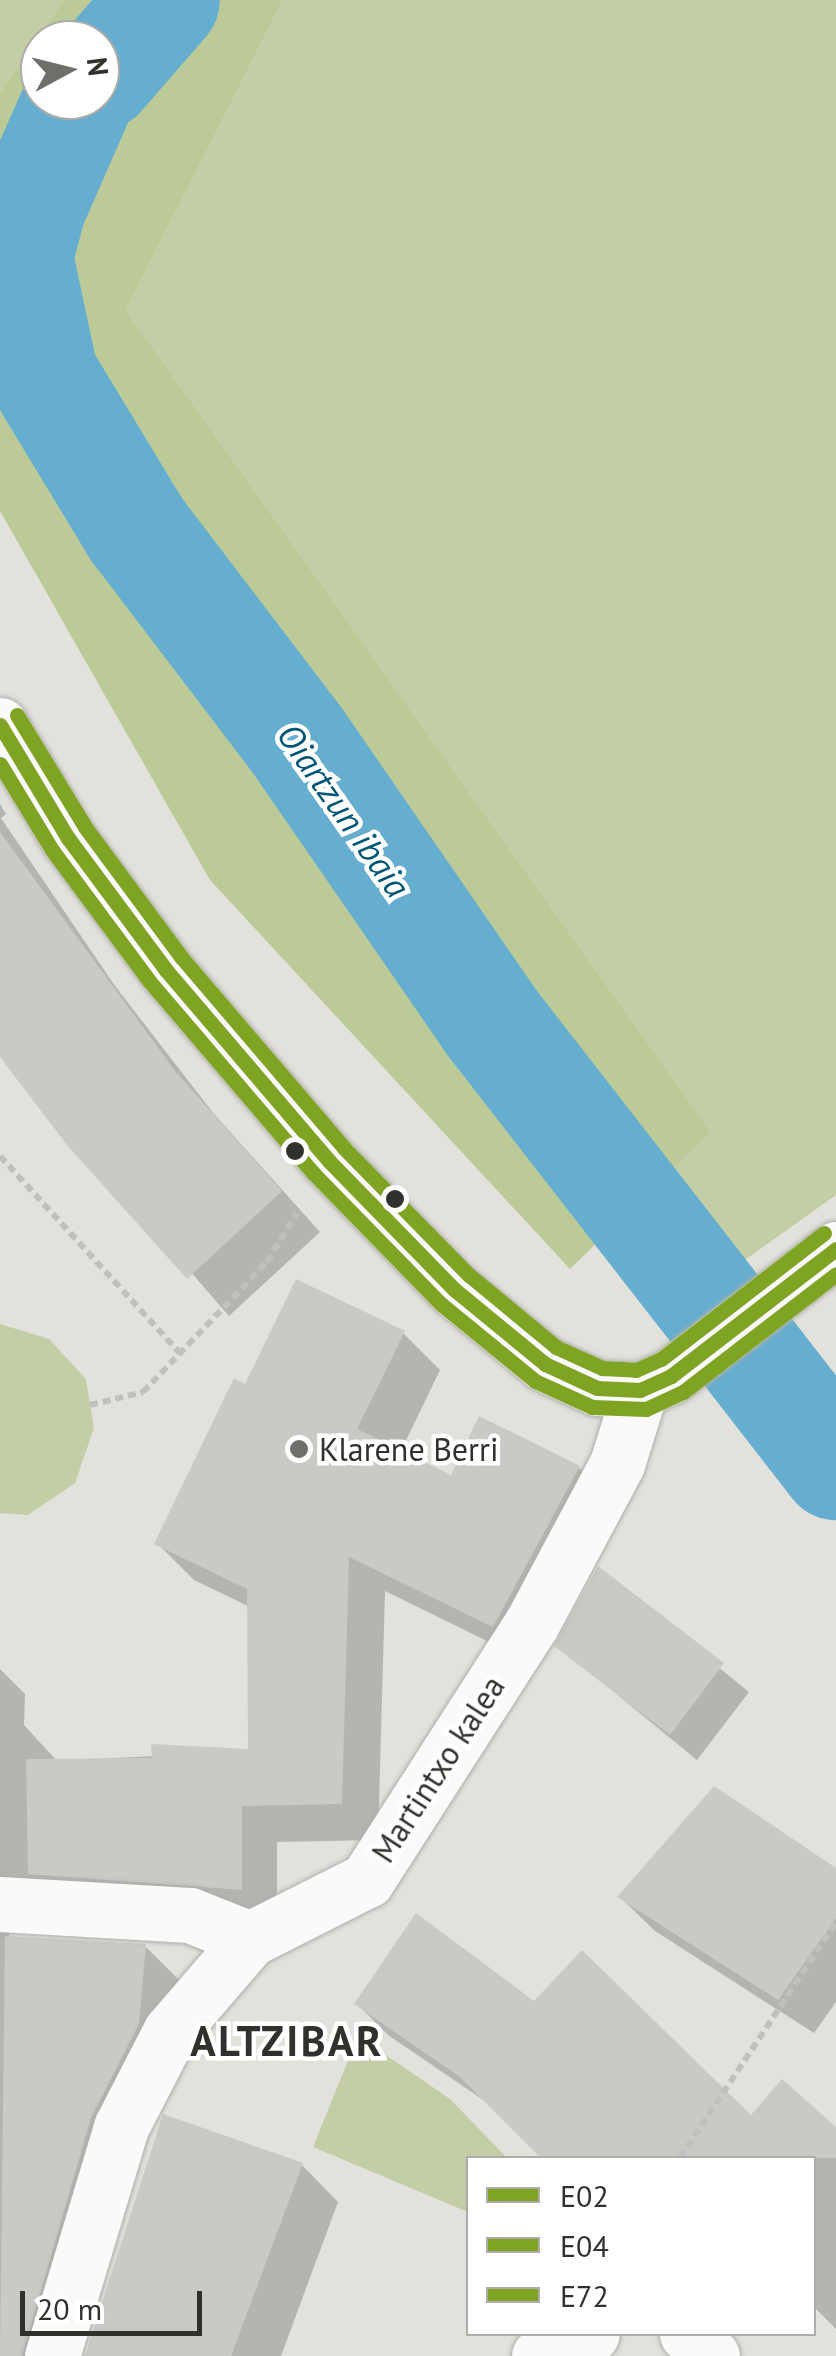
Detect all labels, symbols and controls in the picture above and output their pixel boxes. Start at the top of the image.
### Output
north arrow [20,20,120,120]
text: N [79,55,118,78]
water label: Oiartzun ibaia [269,715,419,905]
unlabelled marker [285,1141,305,1161]
unlabelled marker [385,1189,405,1209]
place label: Klarene Berri [319,1430,498,1468]
marker: Klarene Berri [288,1438,310,1460]
street label: Martintxo kalea [364,1669,512,1869]
district label: ALTZIBAR [190,2016,384,2066]
legend [466,2156,816,2336]
text: E02 [560,2176,609,2215]
text: E04 [560,2226,609,2265]
scale bar [25,2271,208,2333]
text: E72 [560,2276,609,2315]
text: 20 m [37,2289,102,2328]

